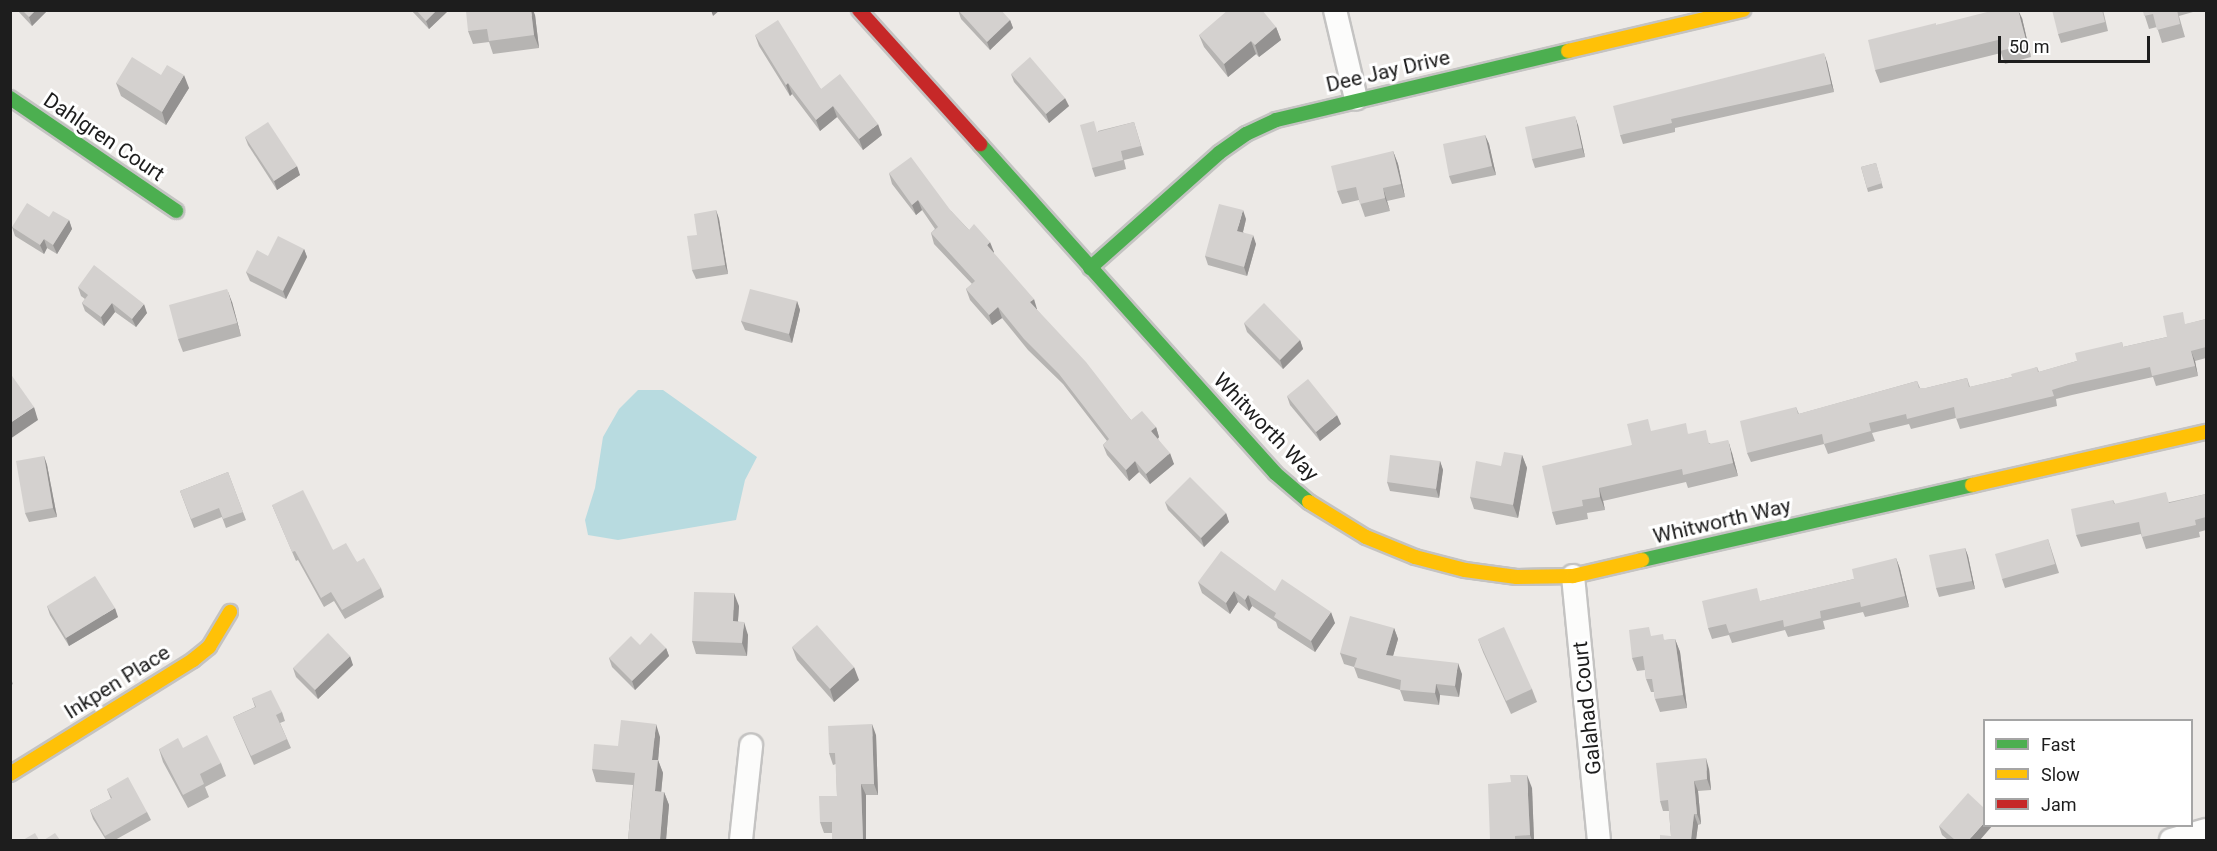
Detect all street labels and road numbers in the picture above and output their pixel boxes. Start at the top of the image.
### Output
street label: Dee Jay Drive [1324,45,1452,97]
street label: Dahlgren Court [39,87,169,187]
street label: Whitworth Way [1208,368,1324,486]
street label: Whitworth Way [1651,493,1793,549]
street label: Inkpen Place [60,640,174,724]
street label: Galahad Court [1567,640,1607,776]

